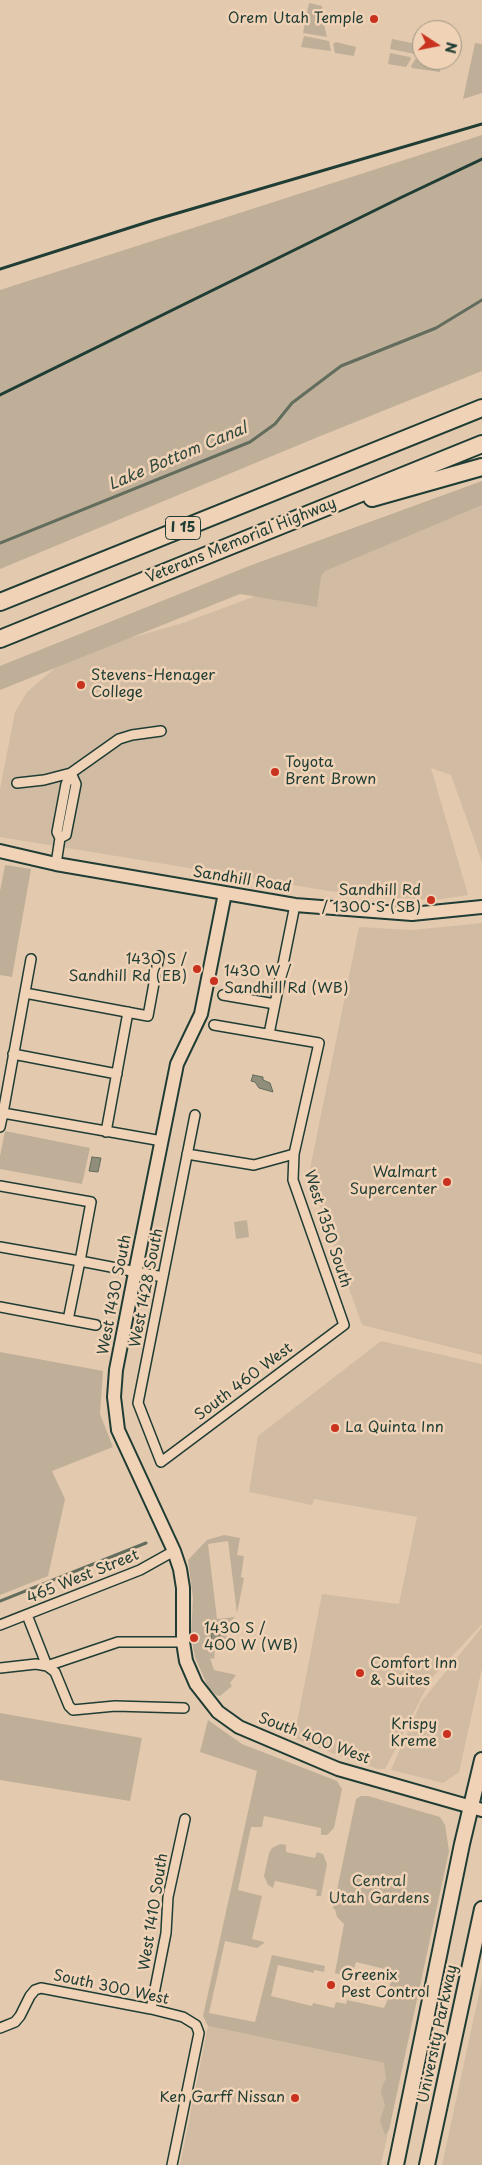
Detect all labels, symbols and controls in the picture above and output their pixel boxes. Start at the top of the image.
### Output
place label: Orem Utah Temple [228,10,364,28]
marker: Orem Utah Temple [368,13,380,25]
north arrow [412,20,462,70]
text: N [440,40,463,55]
water label: Lake Bottom Canal [106,419,250,495]
street label: Veterans Memorial Highway [143,495,339,587]
road number: I 15 [166,516,200,540]
place label: Stevens-Henager College [91,667,215,702]
marker: Stevens-Henager College [75,679,87,691]
place label: Toyota Brent Brown [285,754,376,789]
marker: Toyota Brent Brown [269,766,281,778]
street label: Sandhill Road [191,863,293,897]
place label: Sandhill Rd / 1300 S (SB) [322,882,421,917]
marker: Sandhill Rd / 1300 S (SB) [425,894,437,906]
place label: 1430 S / Sandhill Rd (EB) [68,951,187,986]
marker: 1430 S / Sandhill Rd (EB) [191,963,203,975]
place label: 1430 W / Sandhill Rd (WB) [224,963,349,998]
marker: 1430 W / Sandhill Rd (WB) [208,975,220,987]
place label: Walmart Supercenter [350,1164,437,1199]
street label: West 1350 South [300,1168,354,1290]
marker: Walmart Supercenter [441,1176,453,1188]
street label: West 1428 South [127,1227,167,1349]
street label: West 1430 South [95,1233,135,1357]
street label: South 460 West [192,1339,296,1425]
place label: La Quinta Inn [345,1419,444,1437]
marker: La Quinta Inn [329,1422,341,1434]
street label: 465 West Street [24,1546,142,1608]
place label: 1430 S / 400 W (WB) [204,1620,298,1655]
marker: 1430 S / 400 W (WB) [188,1632,200,1644]
place label: Comfort Inn & Suites [370,1655,457,1690]
marker: Comfort Inn & Suites [354,1667,366,1679]
street label: South 400 West [256,1709,372,1769]
place label: Krispy Kreme [391,1716,437,1751]
marker: Krispy Kreme [441,1728,453,1740]
street label: West 1410 South [136,1852,172,1972]
park label: Central Utah Gardens [329,1873,429,1908]
street label: University Parkway [415,1963,461,2105]
street label: South 300 West [51,1967,171,2009]
place label: Greenix Pest Control [341,1967,430,2002]
marker: Greenix Pest Control [325,1979,337,1991]
place label: Ken Garff Nissan [160,2089,285,2107]
marker: Ken Garff Nissan [289,2092,301,2104]

